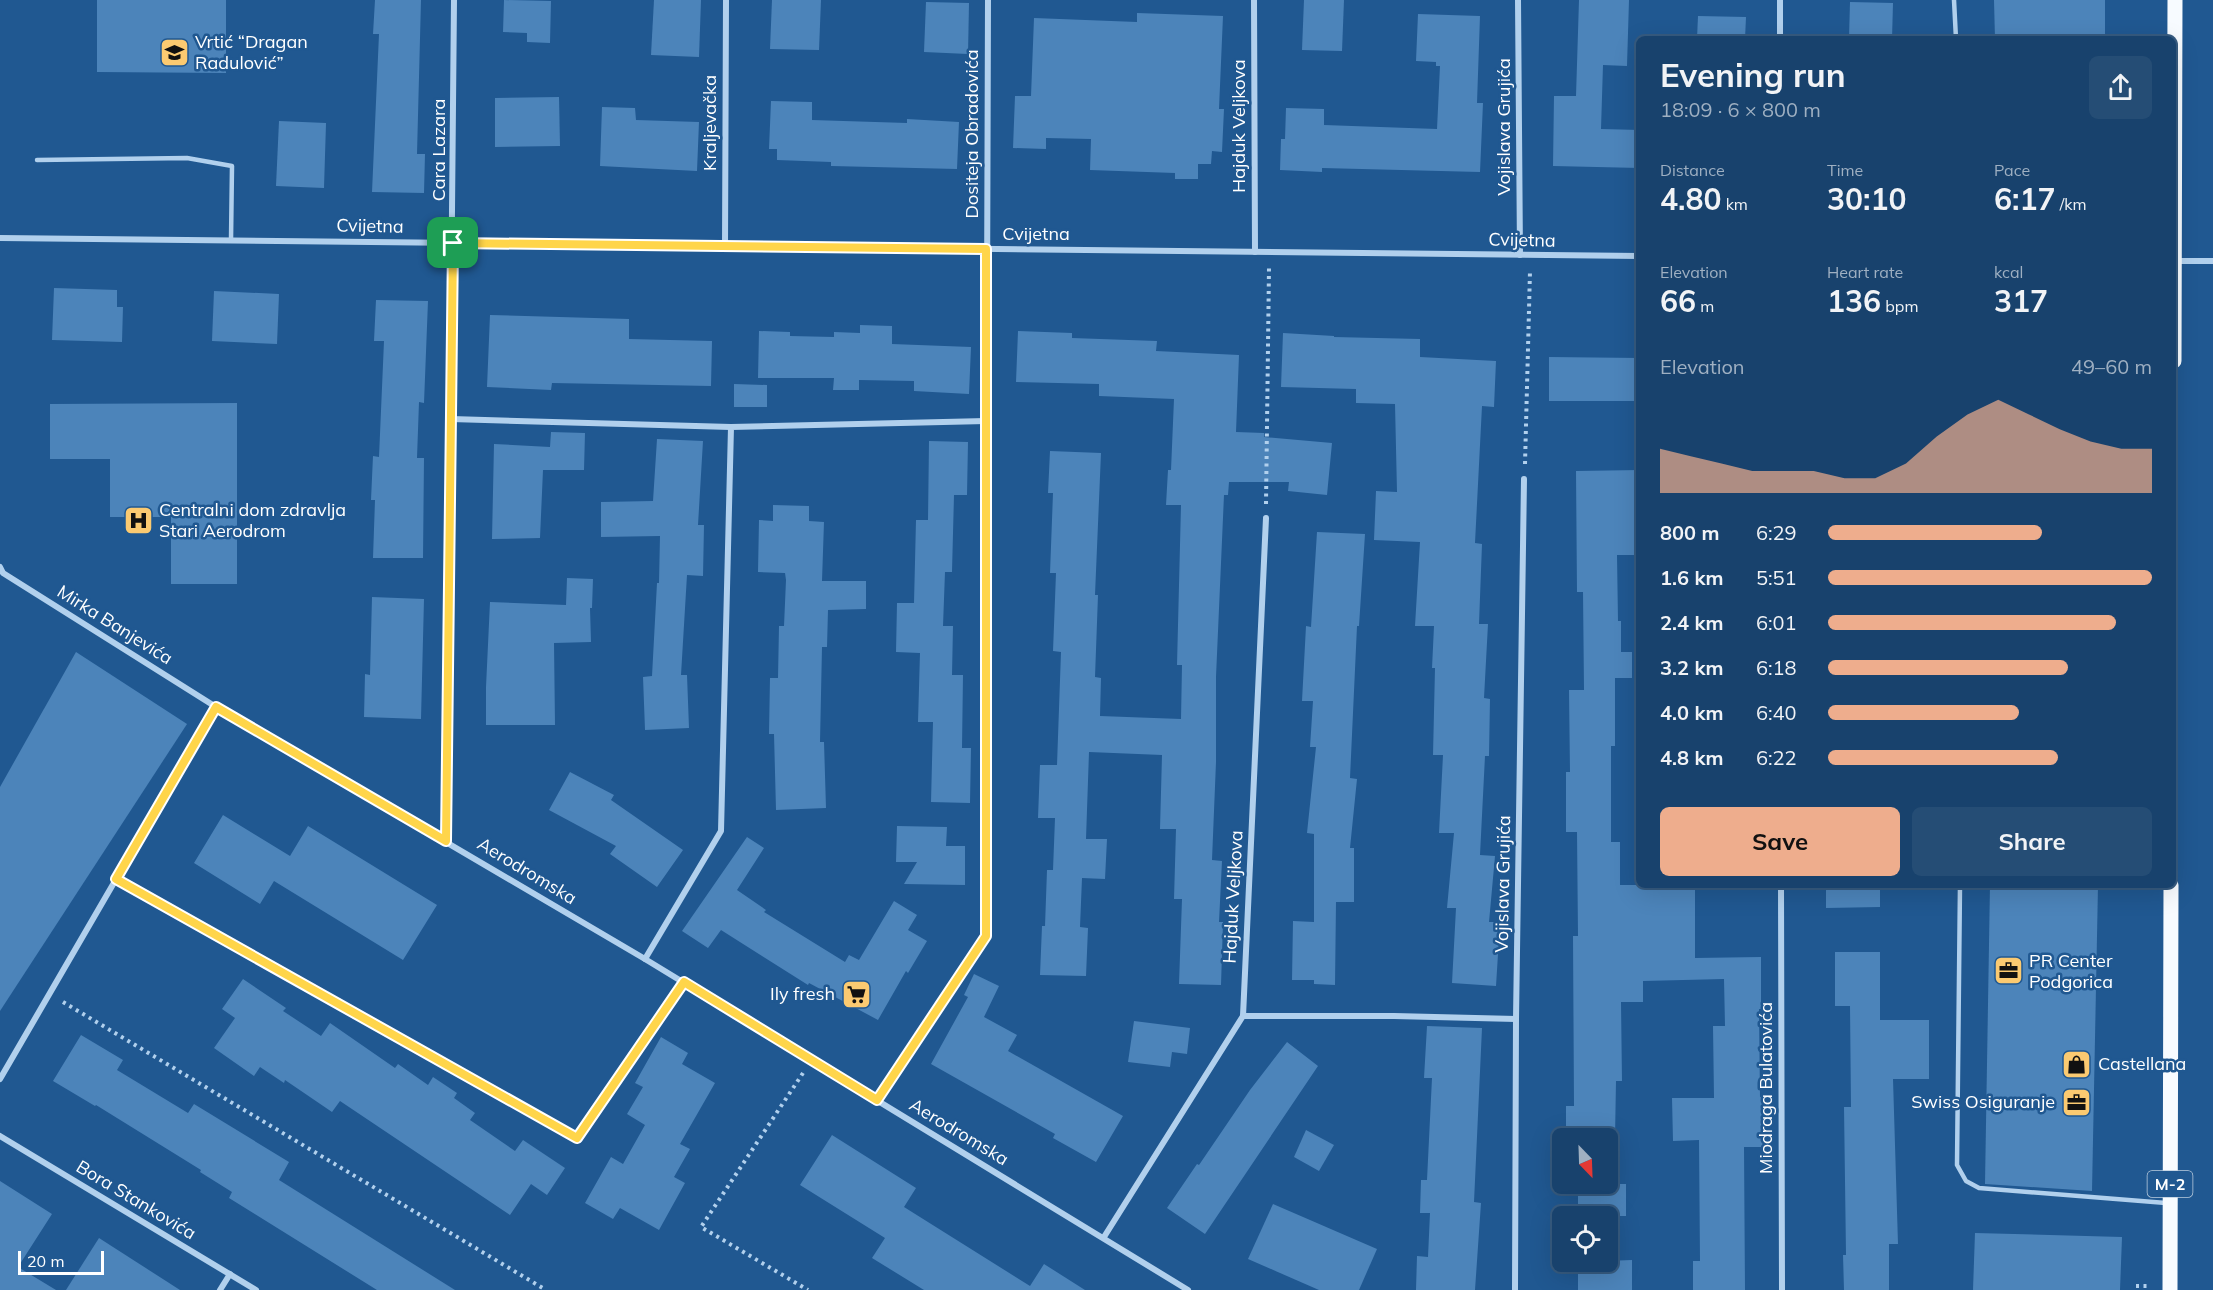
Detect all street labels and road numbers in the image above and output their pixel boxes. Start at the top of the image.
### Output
street label: Dositeja Obradovića [960,49,983,219]
street label: Vojislava Grujića [1492,58,1515,196]
street label: Hajduk Veljkova [1227,59,1250,193]
street label: Kraljevačka [698,75,721,171]
street label: Cara Lazara [427,99,450,201]
street label: Cvijetna [336,213,404,238]
street label: Cvijetna [1002,222,1070,245]
street label: Cvijetna [1488,227,1556,252]
street label: Mirka Banjevića [53,580,177,669]
street label: Vojislava Grujića [1490,815,1515,953]
street label: Hajduk Veljkova [1218,830,1247,964]
street label: Aerodromska [473,832,581,909]
street label: Miodraga Bulatovića [1754,1002,1777,1174]
street label: Aerodromska [905,1093,1013,1170]
street label: Bora Stankovića [72,1155,200,1244]
road number: M-2 [2148,1171,2192,1197]

